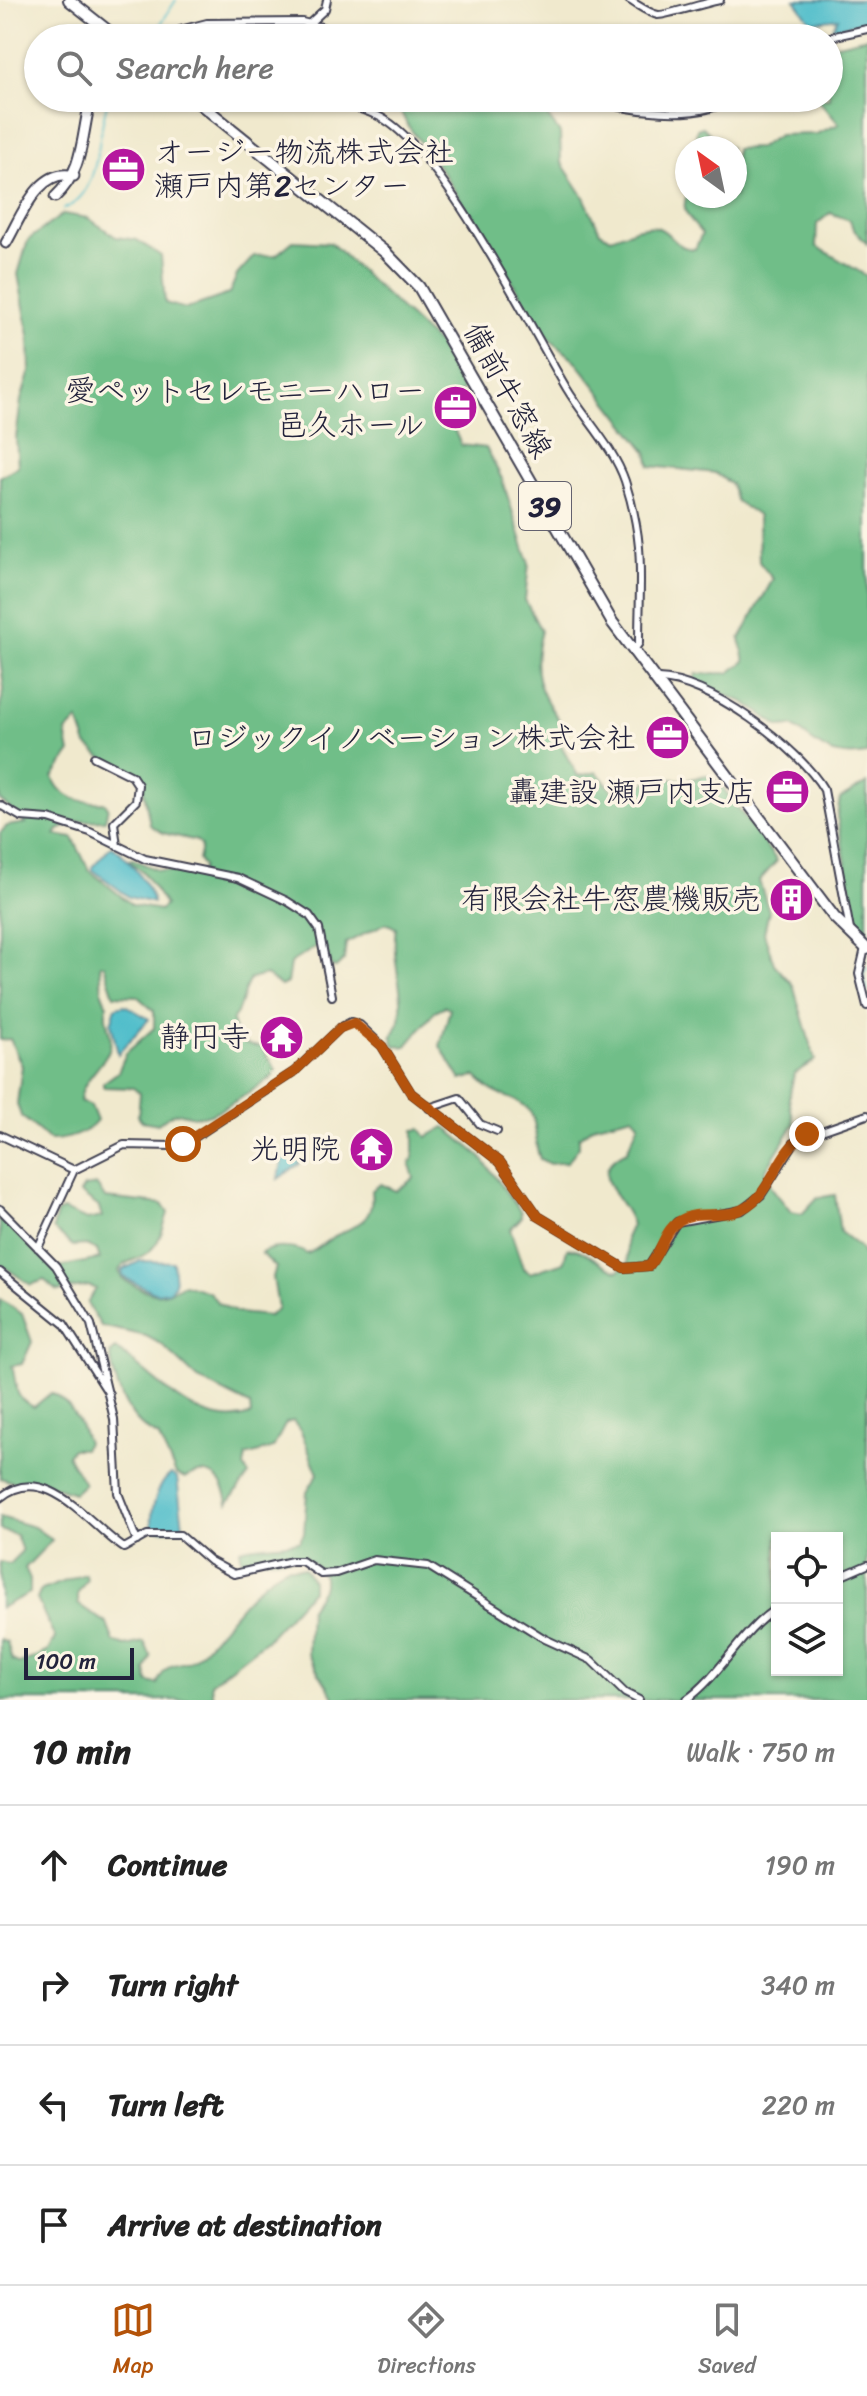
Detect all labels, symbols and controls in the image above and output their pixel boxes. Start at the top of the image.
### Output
search box [24,24,843,112]
text: Search here [116,41,274,95]
icon: search [52,46,96,90]
place label: オージー物流株式会社 瀬戸内第2センター [154,125,455,213]
north arrow [675,136,747,208]
office icon: オージー物流株式会社 瀬戸内第2センター [99,145,147,193]
street label: 備前牛窓線 [448,311,568,469]
place label: 愛ペットセレモニーハロー 邑久ホール [66,364,425,452]
office icon: 愛ペットセレモニーハロー 邑久ホール [432,384,480,432]
road number: 39 [519,482,571,530]
place label: ロジックイノベーション株式会社 [187,711,636,765]
office icon: ロジックイノベーション株式会社 [643,714,691,762]
place label: 轟建設 瀬戸内支店 [508,765,756,819]
office icon: 轟建設 瀬戸内支店 [763,768,811,816]
place label: 有限会社牛窓農機販売 [461,872,761,926]
building icon: 有限会社牛窓農機販売 [768,875,816,923]
place label: 静円寺 [160,1010,250,1064]
temple icon: 静円寺 [257,1013,305,1061]
route end [789,1116,825,1152]
place label: 光明院 [250,1122,340,1176]
temple icon: 光明院 [347,1125,395,1173]
route start [165,1126,201,1162]
map controls [771,1532,843,1676]
button: locate [771,1532,843,1604]
button: layers [771,1604,843,1676]
text: 100 m [36,1642,96,1681]
scale bar [24,1644,134,1680]
text: 10 min [32,1722,131,1782]
text: Walk · 750 m [686,1729,835,1775]
text: Continue [108,1838,227,1892]
text: 190 m [765,1842,835,1888]
icon: ahead [32,1843,76,1887]
text: Turn right [108,1958,238,2012]
text: 340 m [761,1962,835,2008]
icon: right [32,1963,76,2007]
text: Turn left [108,2078,224,2132]
text: 220 m [762,2082,835,2128]
icon: left [32,2083,76,2127]
text: Arrive at destination [108,2198,382,2252]
icon: arrive [32,2203,76,2247]
tab: Map [111,2298,155,2385]
tab: Directions [377,2298,476,2385]
tab: Saved [698,2298,756,2385]

